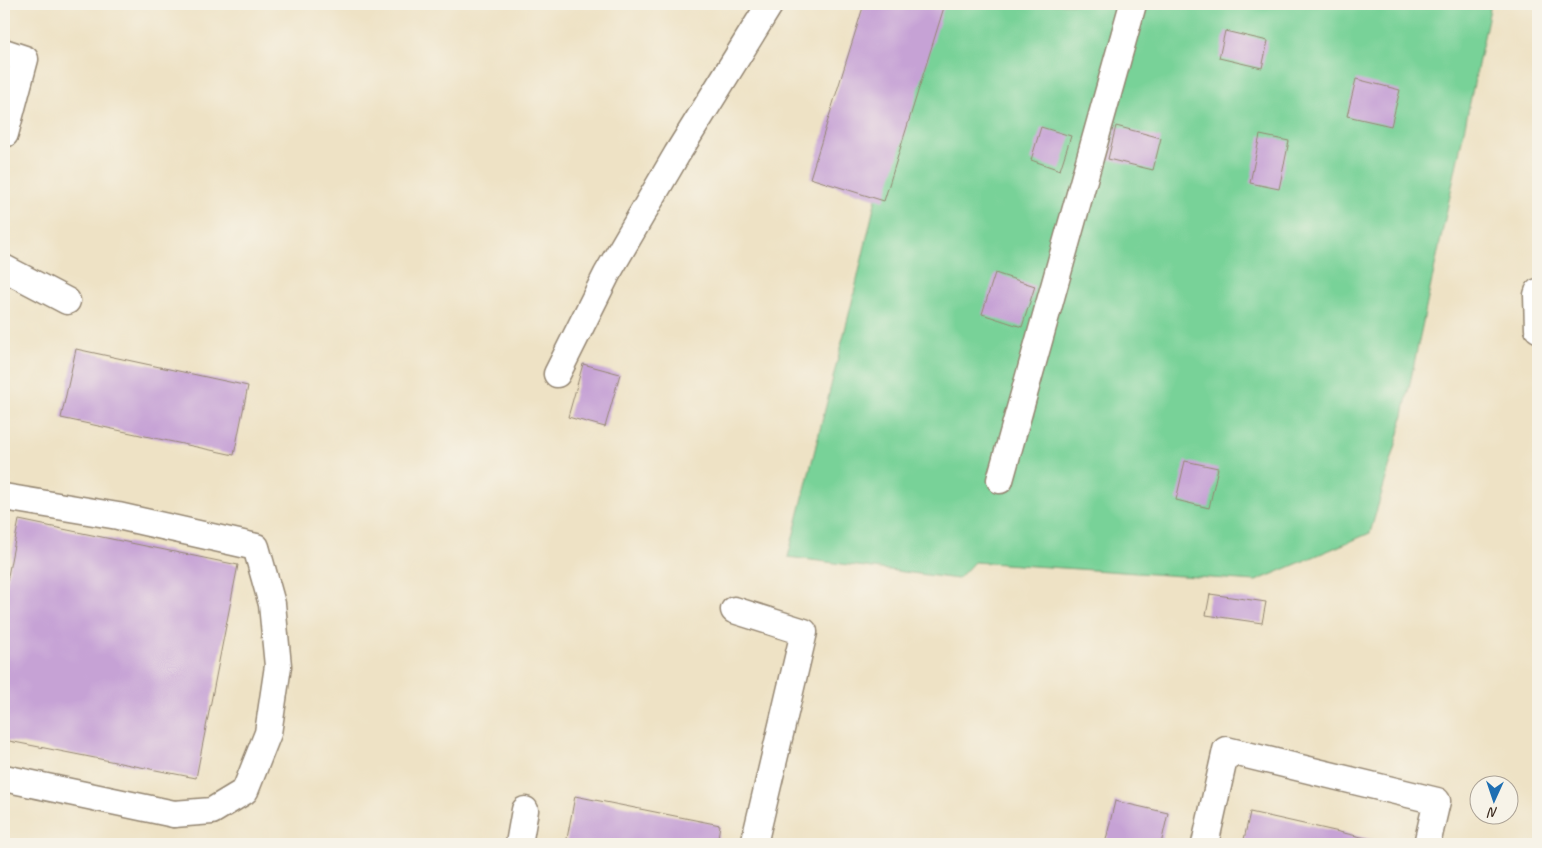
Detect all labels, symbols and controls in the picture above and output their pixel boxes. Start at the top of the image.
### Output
north arrow [1470,776,1520,826]
text: N [1486,804,1498,821]

